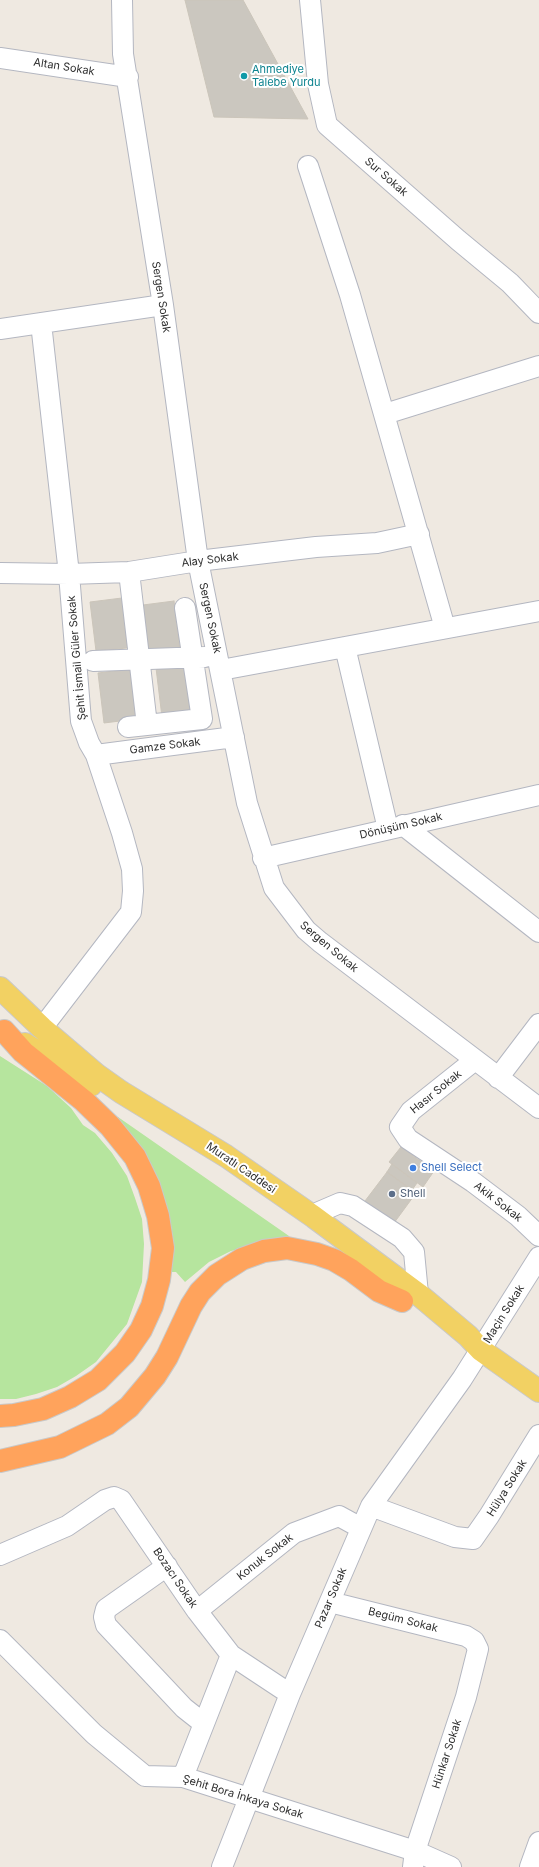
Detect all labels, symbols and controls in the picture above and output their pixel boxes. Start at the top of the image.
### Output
street label: Altan Sokak [32,56,96,78]
place label: Ahmediye Talebe Yurdu [252,63,321,89]
marker: Ahmediye Talebe Yurdu [239,71,249,81]
street label: Sur Sokak [362,155,410,199]
street label: Sergen Sokak [149,260,173,334]
street label: Alay Sokak [181,550,239,570]
street label: Sergen Sokak [196,581,224,655]
street label: Şehit İsmail Güler Sokak [65,595,89,721]
street label: Gamze Sokak [129,735,201,757]
street label: Dönüşüm Sokak [358,810,444,842]
street label: Sergen Sokak [297,919,361,975]
street label: Hasır Sokak [408,1067,464,1117]
street label: Muratlı Caddesi [204,1140,278,1196]
place label: Shell Select [421,1161,482,1175]
marker: Shell Select [408,1163,418,1173]
street label: Akik Sokak [471,1179,525,1225]
place label: Shell [400,1187,425,1201]
marker: Shell [387,1189,397,1199]
street label: Maçin Sokak [481,1282,527,1346]
street label: Hülya Sokak [484,1457,530,1519]
street label: Konuk Sokak [234,1531,296,1583]
street label: Bozacı Sokak [150,1545,200,1611]
street label: Pazar Sokak [312,1566,350,1630]
street label: Begüm Sokak [367,1605,439,1635]
street label: Hünkar Sokak [430,1717,464,1791]
street label: Şehit Bora İnkaya Sokak [181,1772,305,1822]

